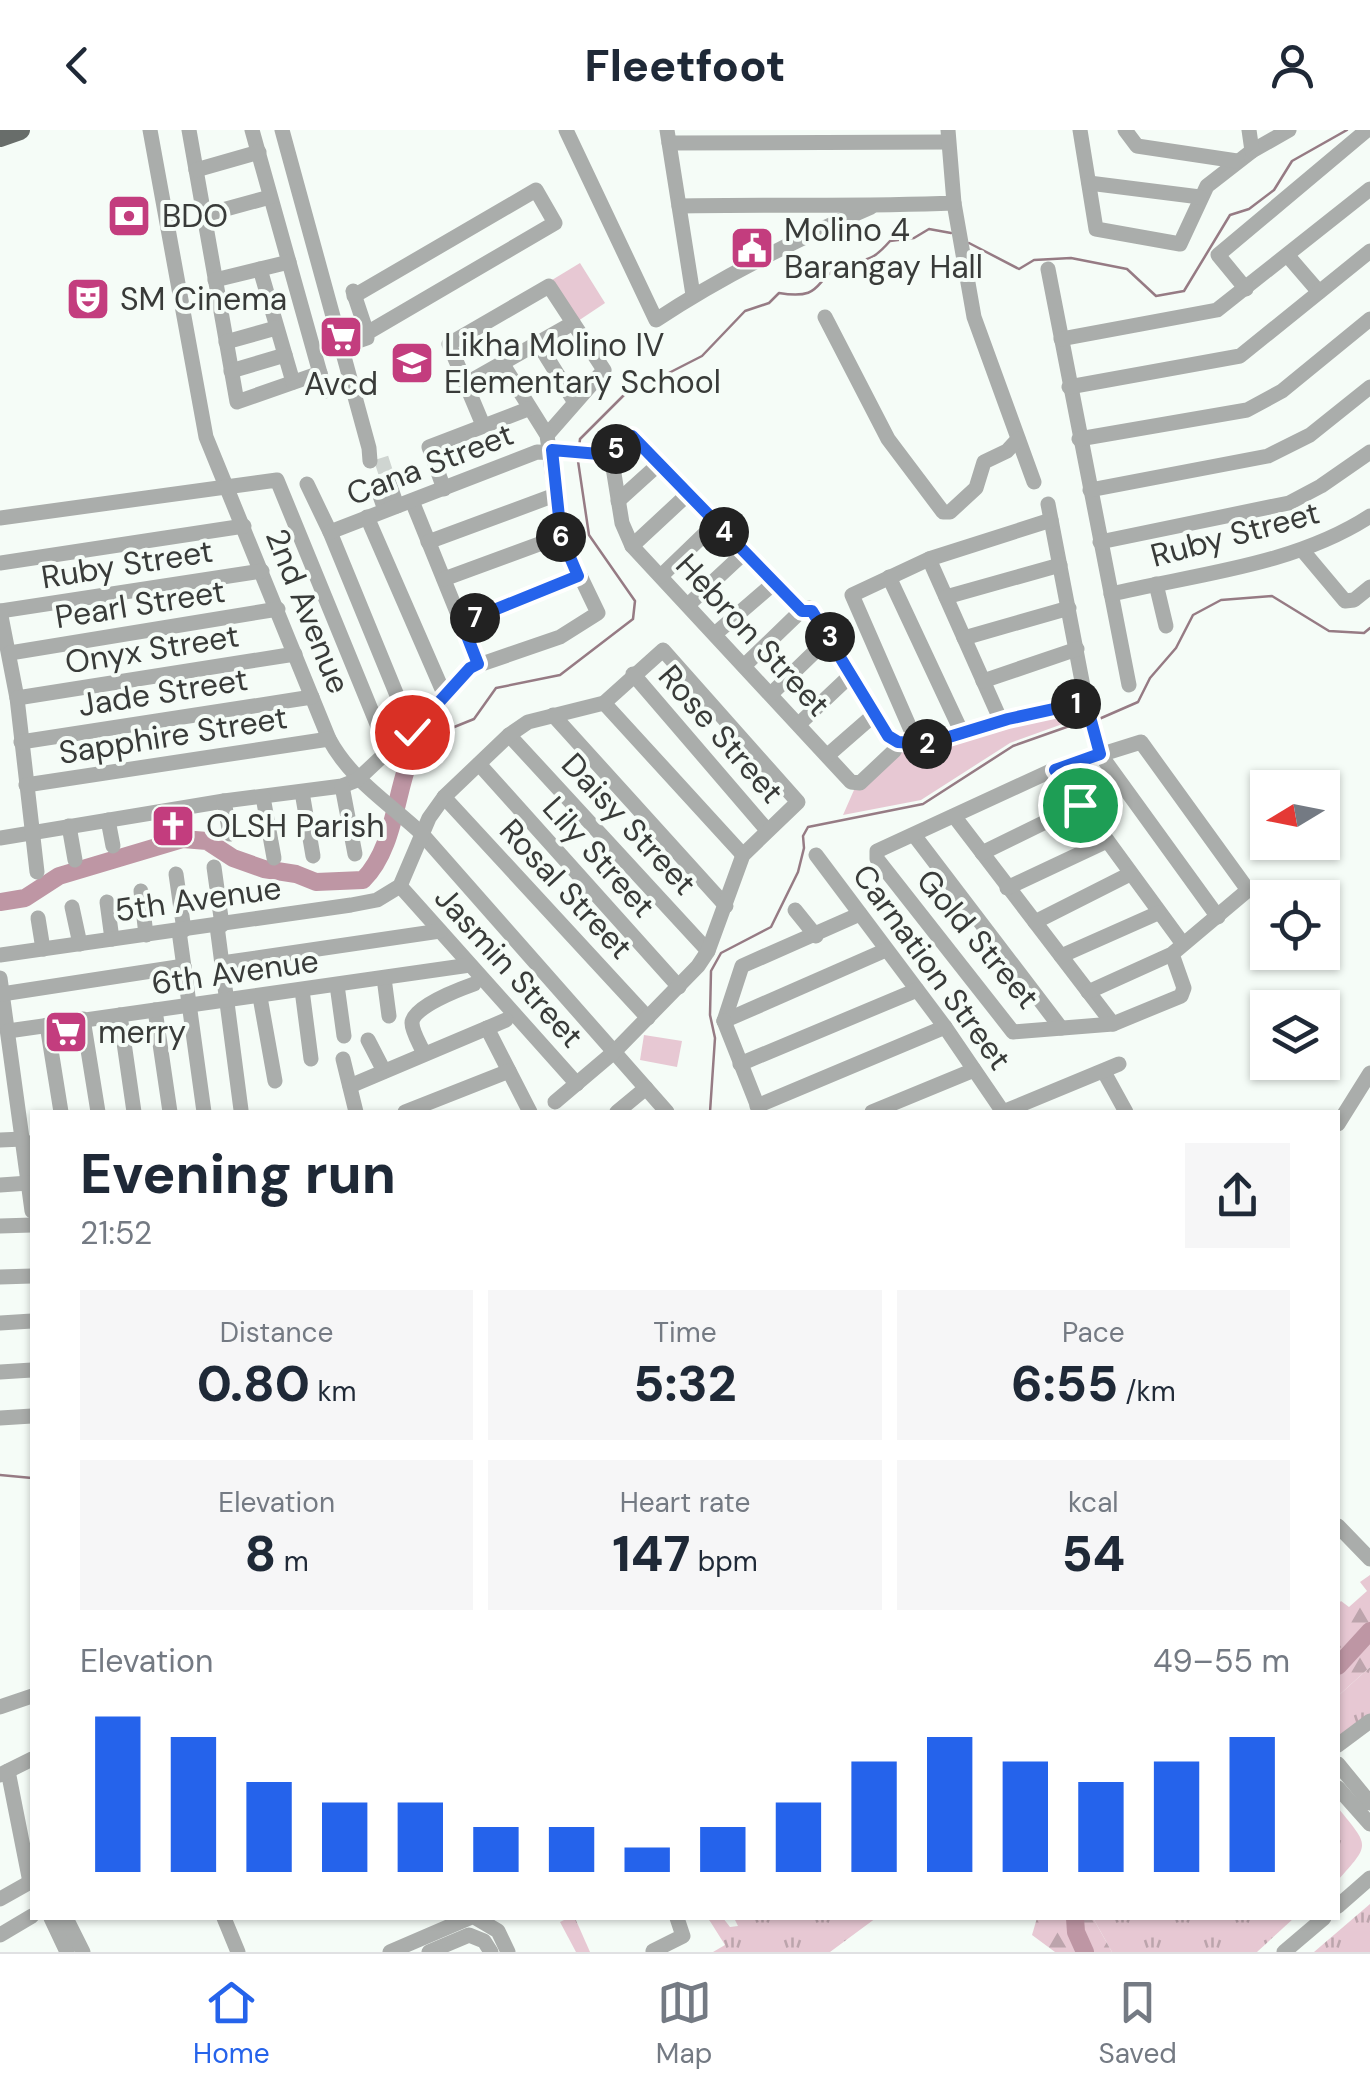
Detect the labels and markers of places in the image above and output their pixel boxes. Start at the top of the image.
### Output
bank icon: BDO [106,193,152,239]
place label: BDO [162,195,228,237]
place label: Molino 4 Barangay Hall [784,209,983,288]
public building icon: Molino 4 Barangay Hall [729,225,775,271]
theatre icon: SM Cinema [65,276,111,322]
place label: SM Cinema [120,278,287,320]
supermarket icon: Avcd [318,314,364,360]
place label: Likha Molino IV Elementary School [444,324,721,403]
school or university icon: Likha Molino IV Elementary School [389,340,435,386]
place label: Avcd [304,363,378,405]
pin: 5 [591,424,641,474]
pin: 4 [699,507,749,557]
pin: 6 [536,512,586,562]
pin: 7 [450,593,500,643]
pin: 3 [805,612,855,662]
pin: 1 [1051,679,1101,729]
pin [370,690,455,775]
pin: 2 [902,719,952,769]
pin [1038,763,1123,848]
church icon: OLSH Parish [150,803,196,849]
place label: OLSH Parish [206,805,385,847]
supermarket icon: merry [43,1009,89,1055]
place label: merry [98,1011,186,1053]

